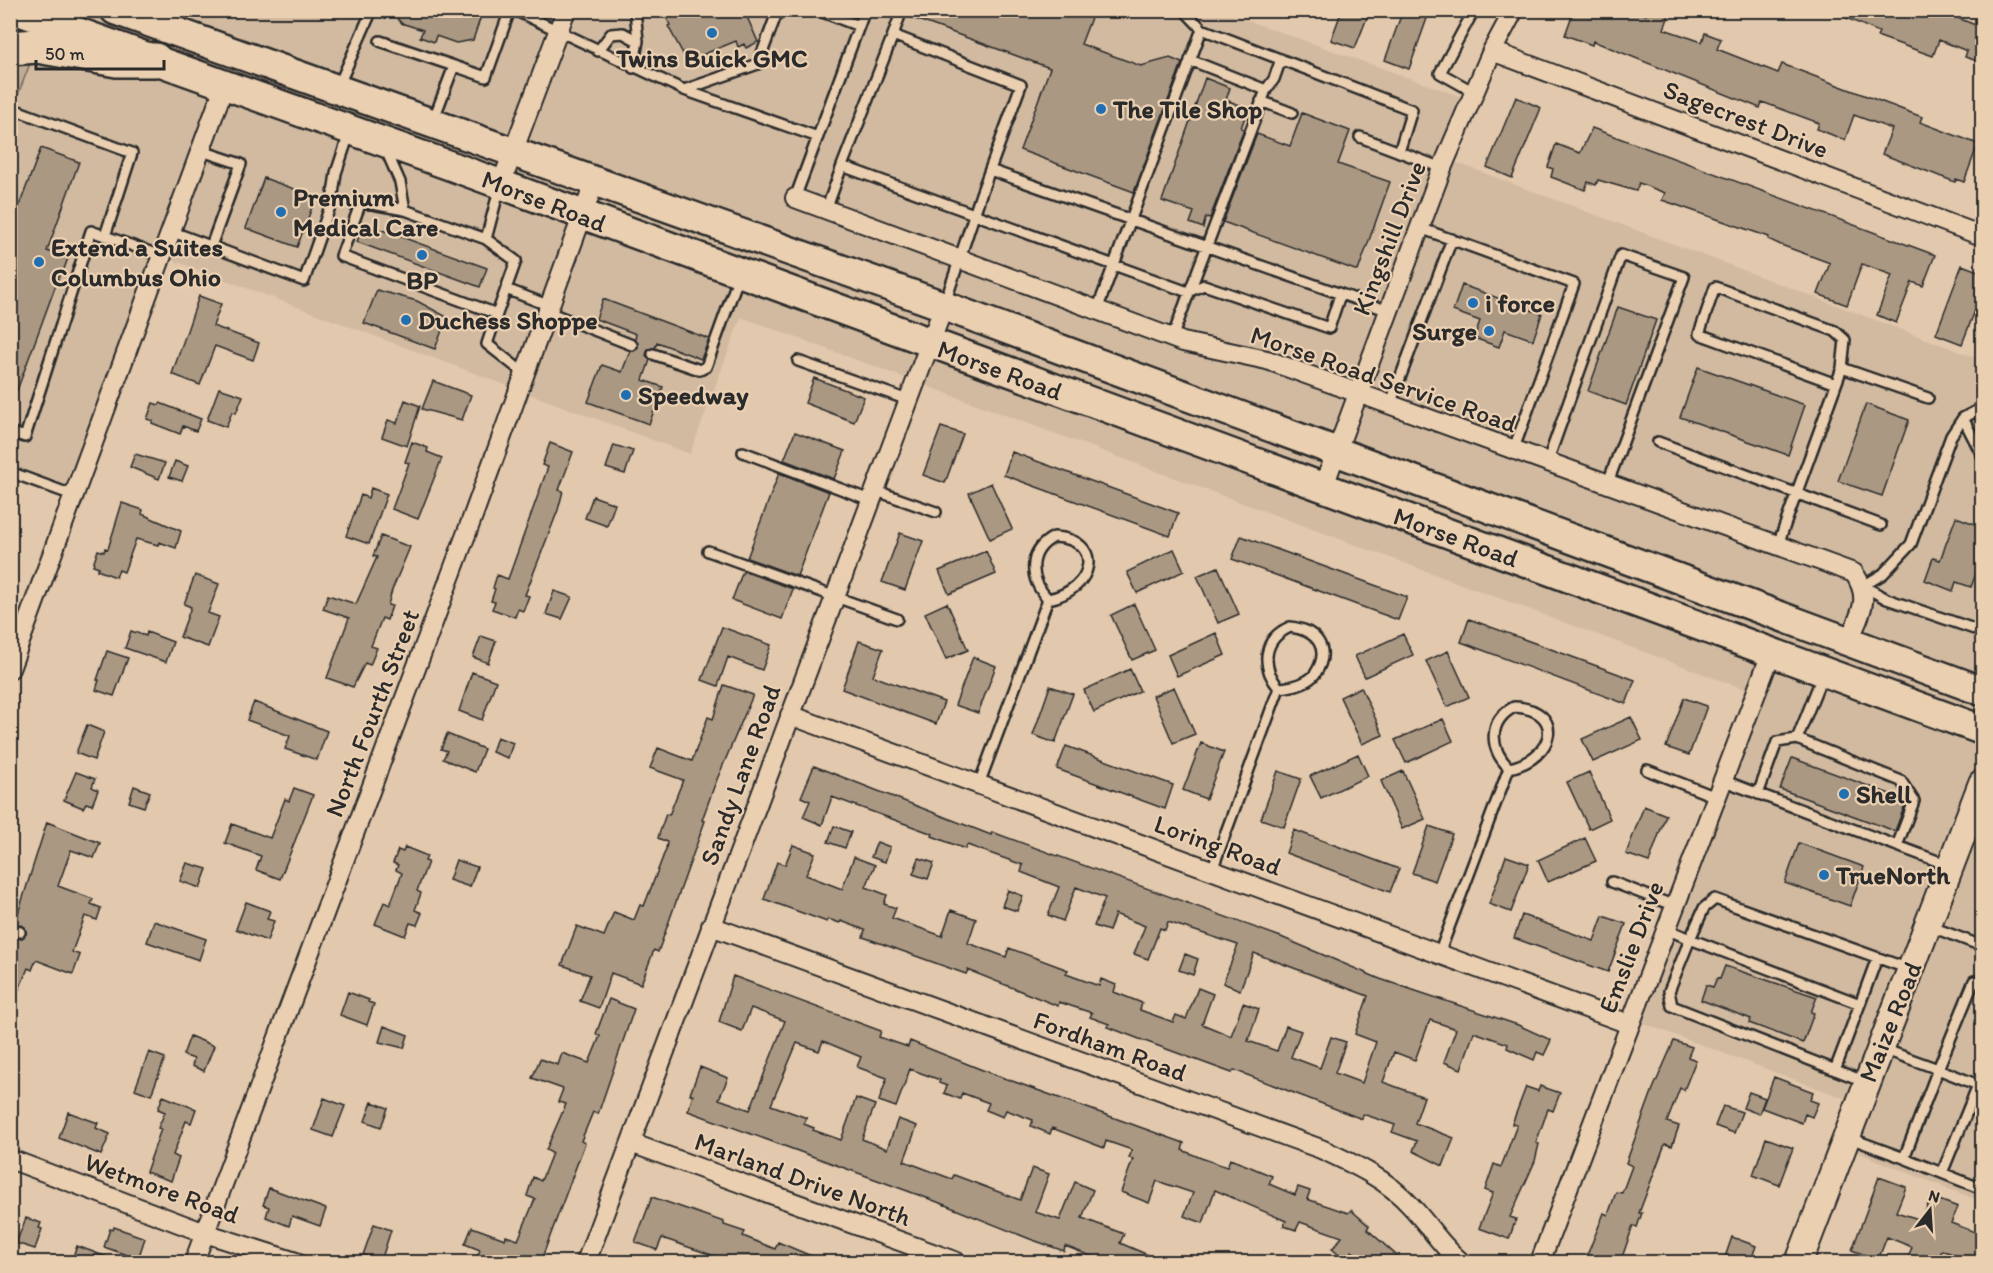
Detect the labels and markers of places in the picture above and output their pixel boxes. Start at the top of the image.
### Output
marker: Twins Buick GMC [705,26,719,40]
place label: Twins Buick GMC [615,42,808,74]
place label: The Tile Shop [1112,93,1263,125]
marker: The Tile Shop [1094,102,1108,116]
place label: Premium Medical Care [293,181,438,243]
marker: Premium Medical Care [274,205,288,219]
place label: Extend a Suites Columbus Ohio [51,231,223,293]
marker: BP [415,248,429,262]
marker: Extend a Suites Columbus Ohio [32,255,46,269]
place label: BP [406,264,438,296]
place label: i force [1485,287,1555,319]
marker: i force [1466,296,1480,310]
place label: Duchess Shoppe [418,304,598,336]
marker: Duchess Shoppe [399,313,413,327]
place label: Surge [1412,315,1477,347]
marker: Surge [1482,324,1496,338]
place label: Speedway [638,379,749,411]
marker: Speedway [619,388,633,402]
place label: Shell [1856,778,1912,810]
marker: Shell [1837,787,1851,801]
place label: TrueNorth [1835,859,1951,891]
marker: TrueNorth [1817,868,1831,882]

